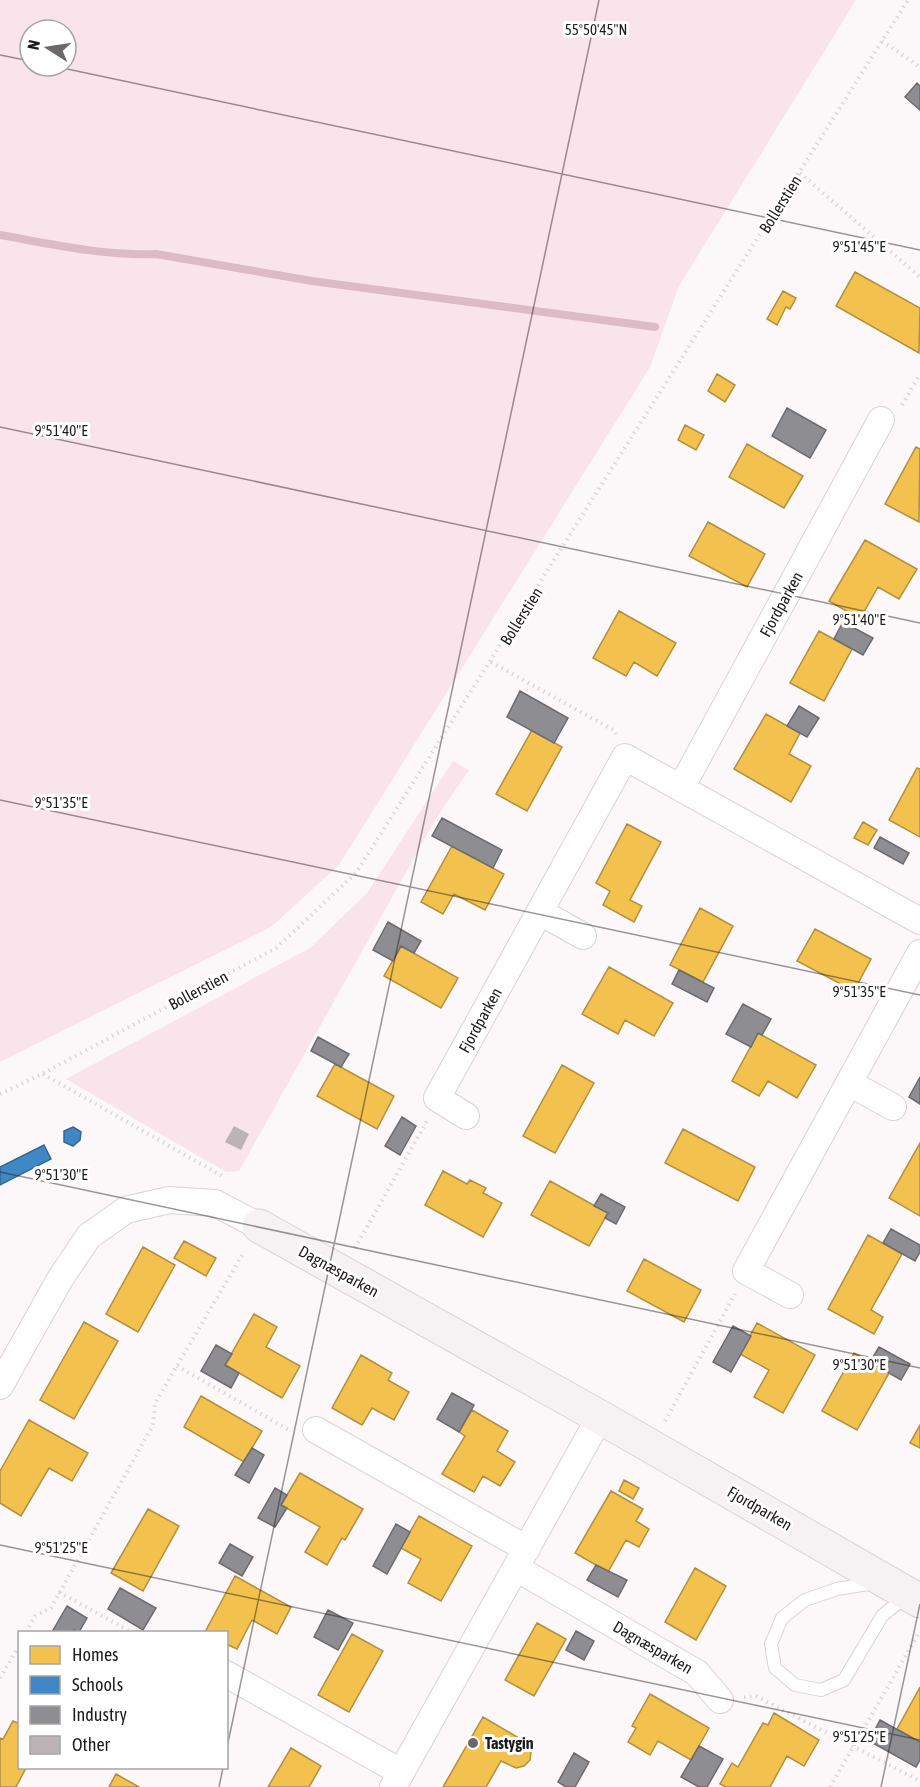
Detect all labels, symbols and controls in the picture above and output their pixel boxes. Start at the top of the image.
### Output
north arrow [18,18,78,78]
text: 55°50'45"N [565,21,627,38]
text: N [24,38,43,51]
street label: Bollerstien [755,172,805,236]
text: 9°51'45"E [832,238,886,255]
text: 9°51'40"E [34,422,88,439]
street label: Fjordparken [756,568,807,640]
street label: Bollerstien [496,584,546,648]
text: 9°51'40"E [832,611,886,628]
text: 9°51'35"E [34,794,88,811]
street label: Bollerstien [165,967,231,1013]
text: 9°51'35"E [832,983,886,1000]
street label: Fjordparken [455,984,506,1056]
text: 9°51'30"E [34,1166,88,1183]
street label: Dagnæsparken [295,1242,382,1301]
text: 9°51'30"E [832,1356,886,1373]
street label: Fjordparken [724,1482,795,1535]
text: 9°51'25"E [34,1539,88,1556]
street label: Dagnæsparken [610,1617,696,1678]
legend [18,1631,228,1769]
text: Homes [72,1644,118,1665]
text: Schools [72,1674,123,1695]
text: Industry [72,1704,127,1725]
text: 9°51'25"E [832,1728,886,1745]
text: Other [72,1734,111,1755]
place label: Tastygin [485,1734,534,1752]
marker: Tastygin [466,1736,480,1750]

